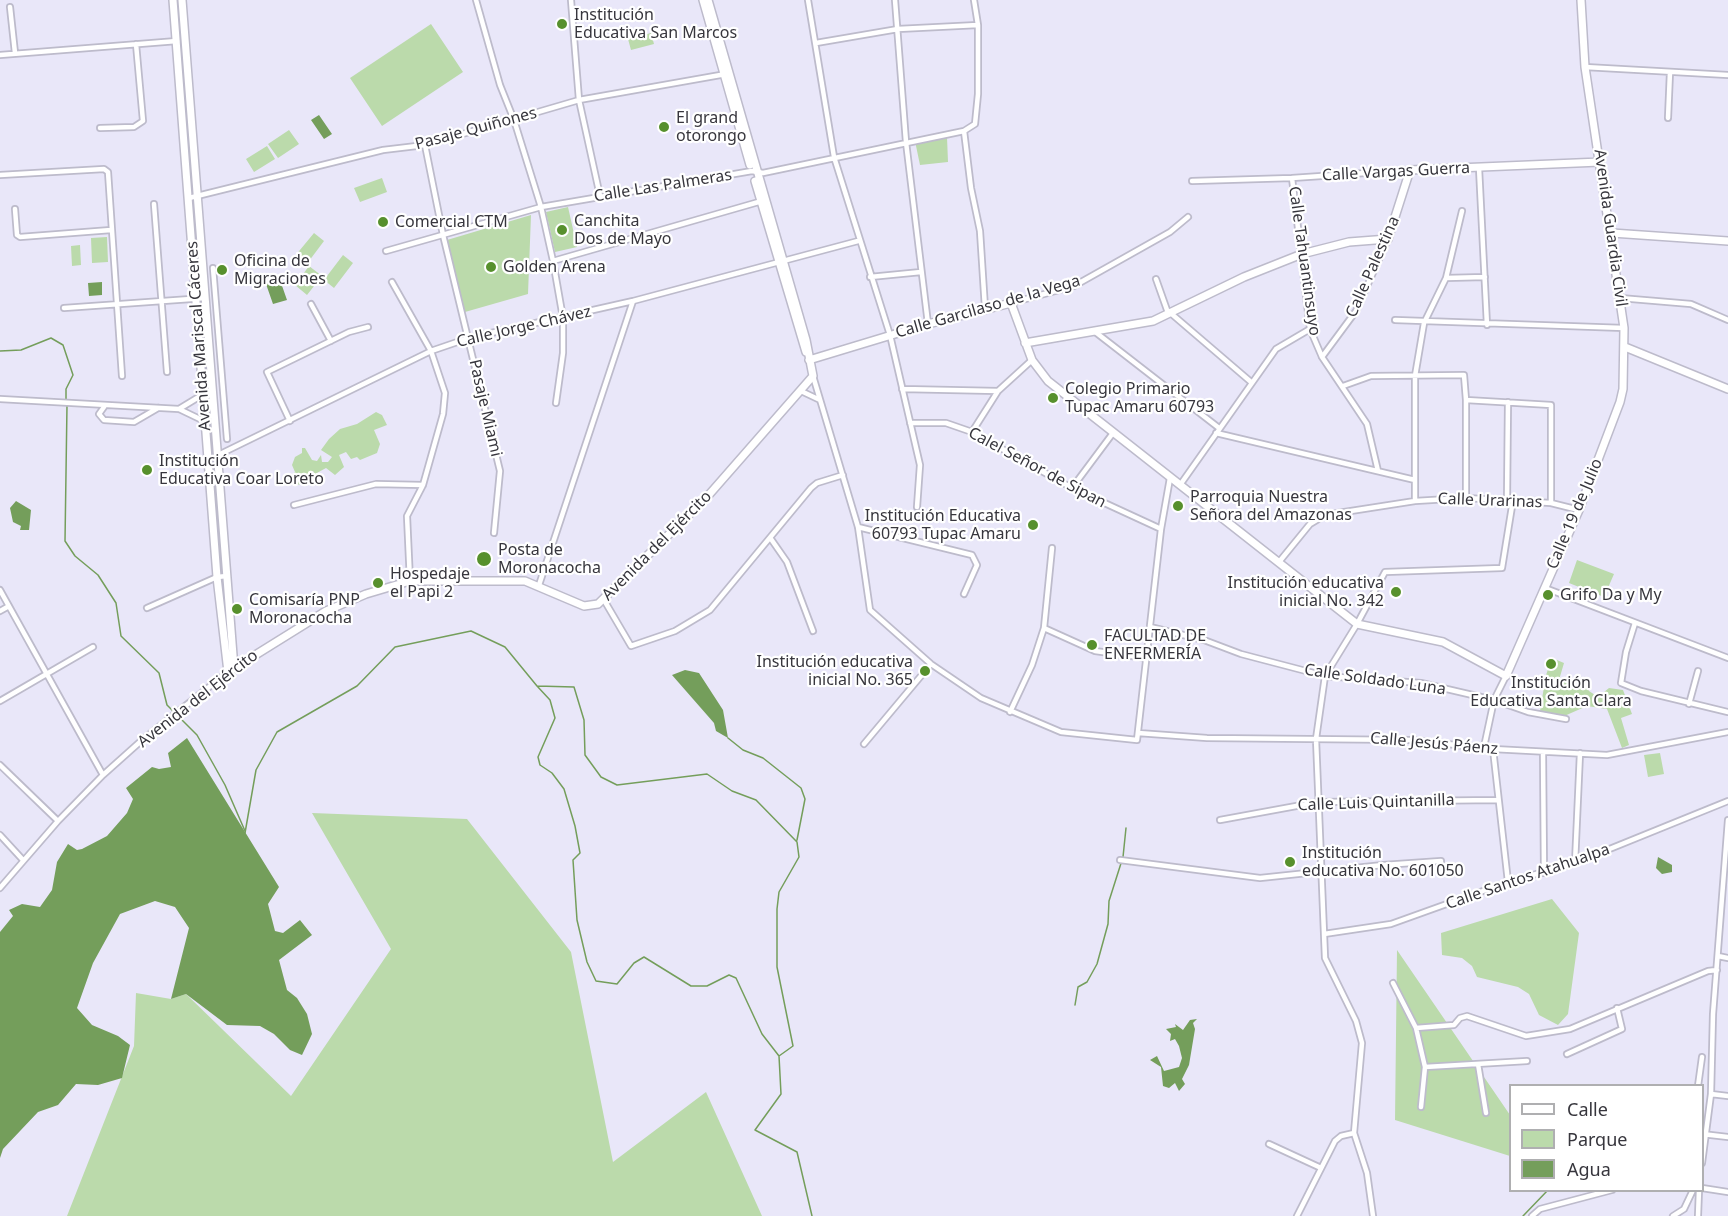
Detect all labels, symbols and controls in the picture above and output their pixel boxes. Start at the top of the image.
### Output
place label: Institución Educativa San Marcos [574,5,737,43]
marker: Institución Educativa San Marcos [555,17,569,31]
street label: Pasaje Quiñones [413,104,539,154]
place label: El grand otorongo [676,108,747,146]
marker: El grand otorongo [657,120,671,134]
street label: Avenida Guardia Civil [1589,148,1631,308]
street label: Calle Vargas Guerra [1321,159,1471,185]
street label: Calle Las Palmeras [593,166,733,206]
street label: Calle Tahuantinsuyo [1284,185,1324,337]
place label: Canchita Dos de Mayo [574,211,672,249]
place label: Comercial CTM [395,212,508,232]
street label: Calle Palestina [1342,213,1404,321]
marker: Comercial CTM [376,215,390,229]
marker: Canchita Dos de Mayo [555,223,569,237]
street label: Avenida Mariscal Cáceres [183,241,215,431]
place label: Oficina de Migraciones [234,251,326,289]
place label: Golden Arena [503,257,606,277]
marker: Golden Arena [484,260,498,274]
marker: Oficina de Migraciones [215,263,229,277]
street label: Calle Garcilaso de la Vega [893,271,1083,343]
street label: Calle Jorge Chávez [455,302,593,352]
street label: Pasaje Miami [464,357,506,459]
place label: Colegio Primario Tupac Amaru 60793 [1065,379,1214,417]
marker: Colegio Primario Tupac Amaru 60793 [1046,391,1060,405]
street label: Calel Señor de Sipan [965,424,1109,512]
place label: Institución Educativa Coar Loreto [159,451,324,489]
street label: Calle 19 de Julio [1543,456,1607,572]
marker: Institución Educativa Coar Loreto [140,463,154,477]
street label: Avenida del Ejército [598,487,716,605]
place label: Parroquia Nuestra Señora del Amazonas [1190,487,1352,525]
street label: Calle Urarinas [1437,490,1543,512]
marker: Parroquia Nuestra Señora del Amazonas [1171,499,1185,513]
place label: Institución Educativa 60793 Tupac Amaru [865,506,1021,544]
marker: Institución Educativa 60793 Tupac Amaru [1026,518,1040,532]
place label: Posta de Moronacocha [498,540,601,578]
marker: Posta de Moronacocha [475,550,493,568]
place label: Hospedaje el Papi 2 [390,564,470,602]
place label: Institución educativa inicial No. 342 [1228,573,1384,611]
marker: Hospedaje el Papi 2 [371,576,385,590]
marker: Institución educativa inicial No. 342 [1389,585,1403,599]
place label: Grifo Da y My [1560,585,1662,605]
marker: Grifo Da y My [1541,588,1555,602]
place label: Comisaría PNP Moronacocha [249,590,360,628]
marker: Comisaría PNP Moronacocha [230,602,244,616]
place label: FACULTAD DE ENFERMERÍA [1104,626,1206,664]
marker: FACULTAD DE ENFERMERÍA [1085,638,1099,652]
street label: Avenida del Ejército [134,646,262,752]
place label: Institución educativa inicial No. 365 [757,652,913,690]
marker: Institución Educativa Santa Clara [1544,657,1558,671]
street label: Calle Soldado Luna [1303,661,1447,699]
marker: Institución educativa inicial No. 365 [918,664,932,678]
place label: Institución Educativa Santa Clara [1470,673,1632,711]
street label: Calle Jesús Páenz [1369,729,1499,759]
street label: Calle Luis Quintanilla [1297,791,1455,815]
street label: Calle Santos Atahualpa [1443,840,1613,914]
place label: Institución educativa No. 601050 [1302,843,1464,881]
marker: Institución educativa No. 601050 [1283,855,1297,869]
legend [1509,1084,1704,1192]
text: Calle [1567,1097,1608,1121]
text: Parque [1567,1127,1627,1151]
text: Agua [1567,1157,1611,1181]

